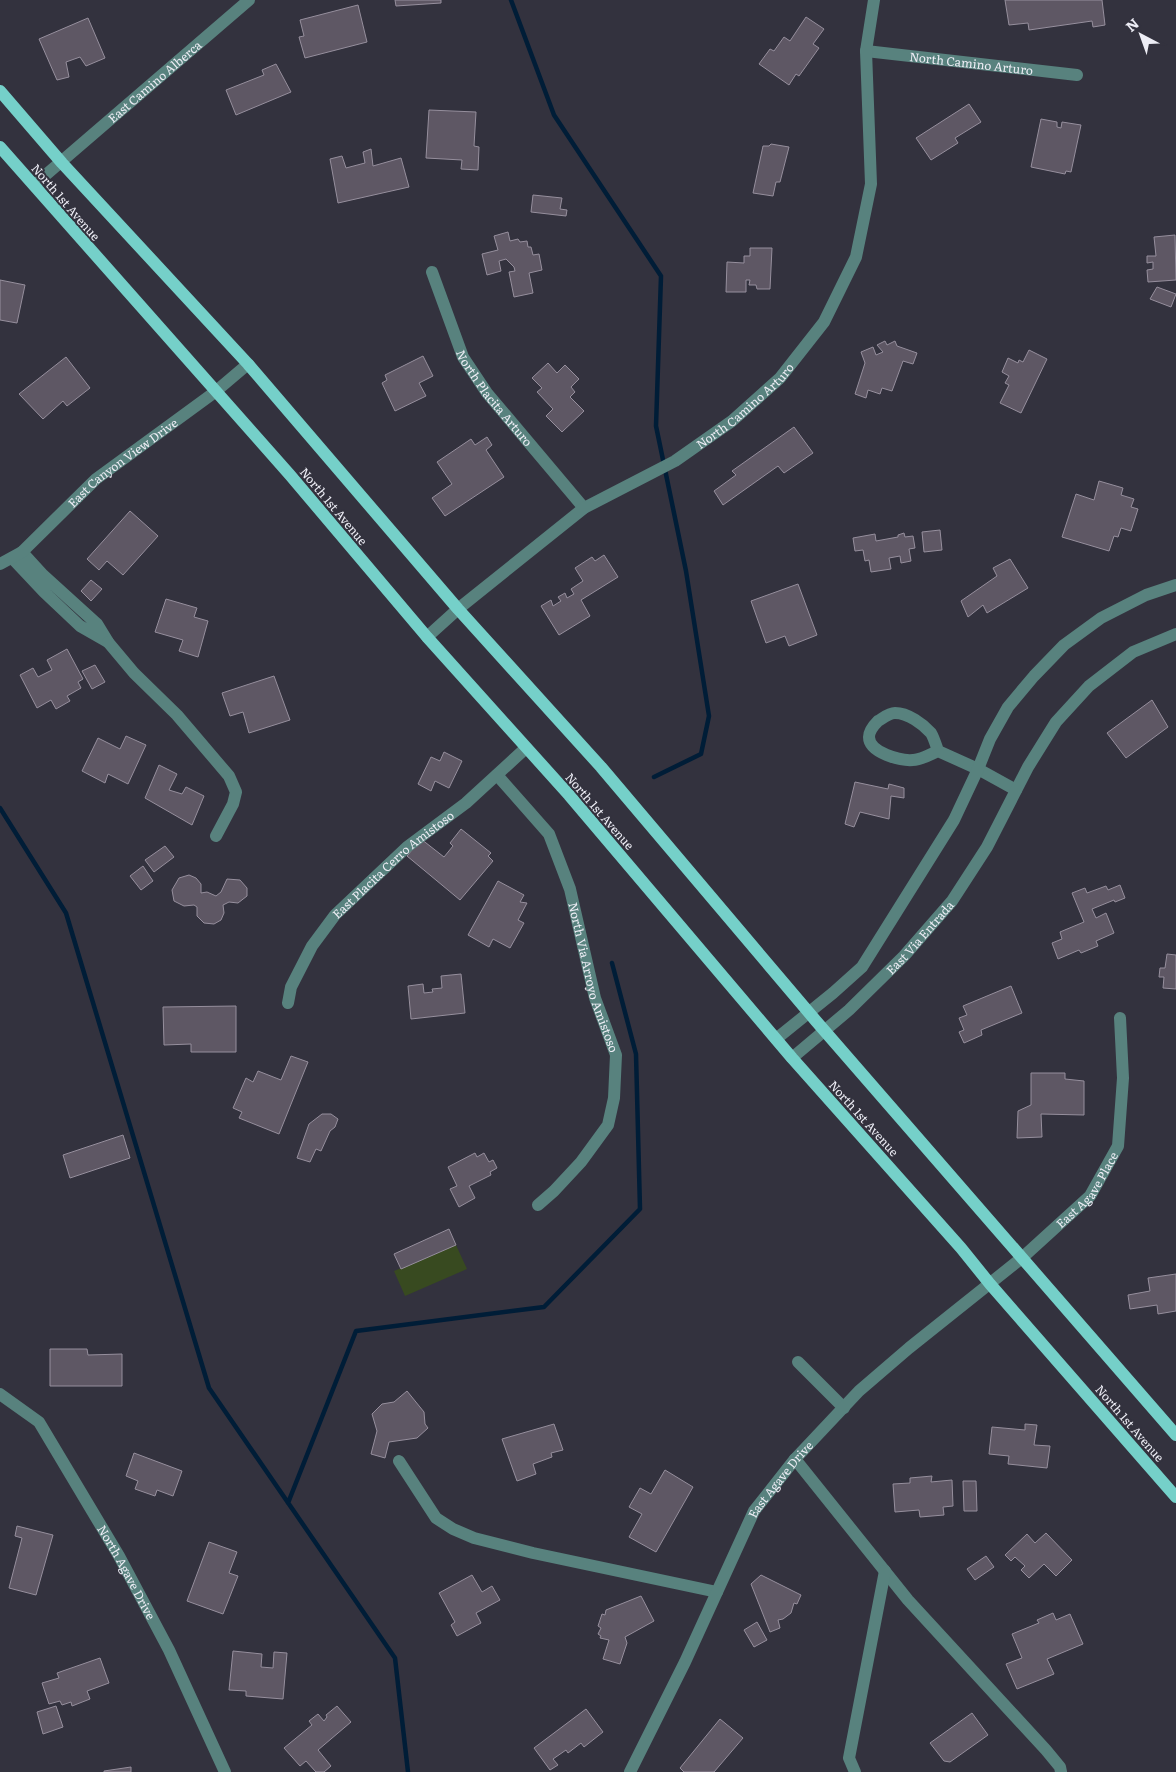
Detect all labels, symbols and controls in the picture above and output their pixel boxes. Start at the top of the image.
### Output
north arrow [1116,10,1166,60]
text: N [1121,13,1143,36]
street label: East Camino Alberca [104,35,206,127]
street label: North Camino Arturo [909,47,1034,79]
street label: North 1st Avenue [27,160,105,244]
street label: North Placita Arturo [452,347,537,450]
street label: North Camino Arturo [692,359,798,453]
street label: East Canyon View Drive [63,413,181,511]
street label: North 1st Avenue [296,463,372,549]
street label: North 1st Avenue [561,769,639,853]
street label: East Placita Cerro Amistoso [328,806,457,922]
street label: East Via Entrada [882,896,958,978]
street label: North Via Arroyo Amistoso [564,900,623,1055]
street label: North 1st Avenue [825,1076,903,1160]
street label: East Agave Place [1052,1148,1122,1232]
street label: North 1st Avenue [1091,1381,1169,1465]
street label: East Agave Drive [743,1437,817,1521]
street label: North Agave Drive [93,1521,160,1623]

